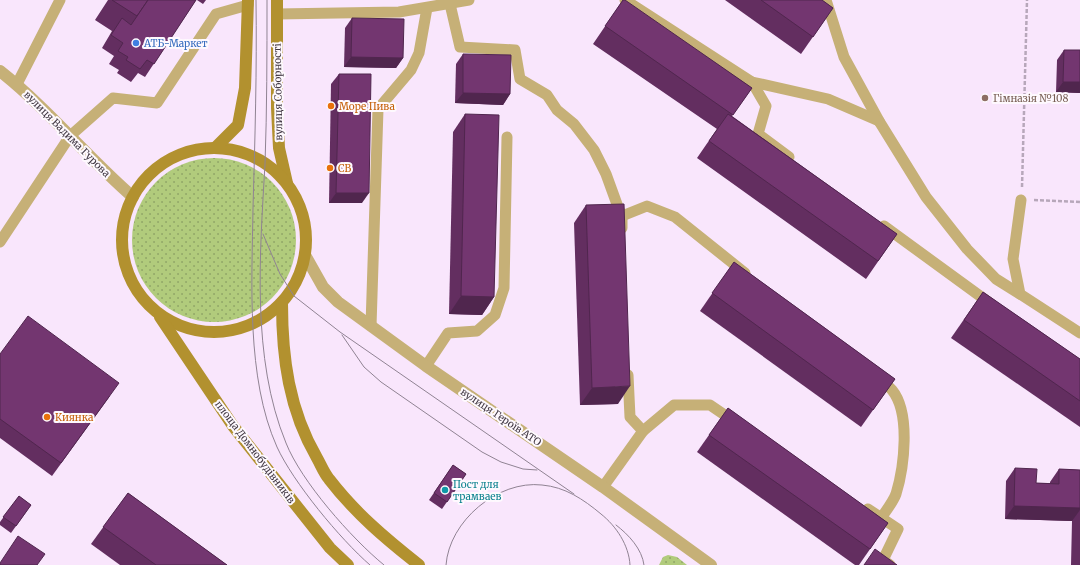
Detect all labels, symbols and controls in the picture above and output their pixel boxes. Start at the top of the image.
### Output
place label: АТБ-Маркет [143,37,208,50]
marker: АТБ-Маркет [131,38,141,48]
street label: вулиця Соборності [271,43,285,141]
street label: вулиця Вадима Гурова [21,88,113,180]
place label: Гімназія №108 [993,92,1068,105]
marker: Гімназія №108 [980,93,990,103]
place label: Море Пива [339,100,396,113]
marker: Море Пива [326,101,336,111]
place label: СВ [338,162,352,175]
marker: СВ [325,163,335,173]
street label: вулиця Героїв АТО [458,385,544,449]
street label: площа Домнобудівників [212,398,298,506]
place label: Киянка [55,411,94,424]
marker: Киянка [42,412,52,422]
place label: Пост для трамваев [453,478,502,503]
marker: Пост для трамваев [440,485,450,495]

